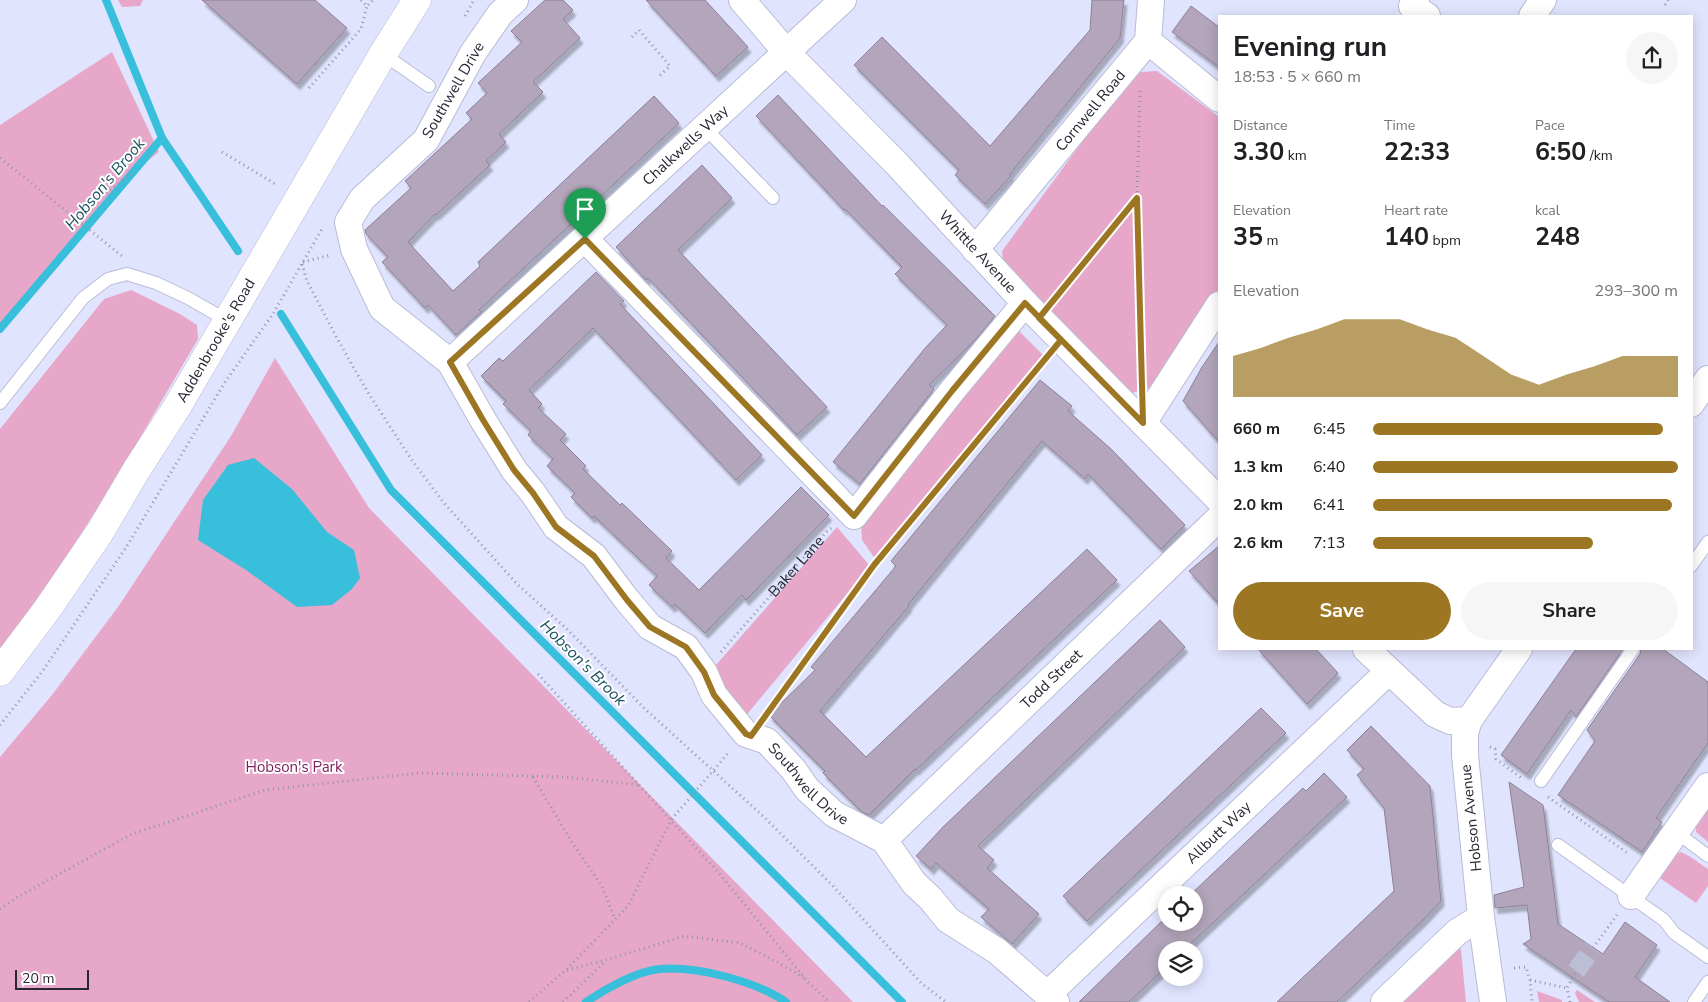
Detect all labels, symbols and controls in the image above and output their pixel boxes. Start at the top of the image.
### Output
text: Evening run [1233,28,1387,66]
button: share [1626,32,1678,84]
street label: Southwell Drive [417,38,489,142]
street label: Cornwell Road [1051,66,1130,155]
text: 18:53 · 5 × 660 m [1233,66,1361,88]
street label: Chalkwells Way [638,100,733,190]
text: Distance [1233,116,1287,135]
text: Time [1384,116,1415,135]
text: Pace [1535,116,1565,135]
water label: Hobson's Brook [60,133,151,235]
text: 3.30 [1233,135,1284,169]
text: 22:33 [1384,135,1450,169]
text: 6:50 [1535,135,1586,169]
text: km [1284,146,1307,165]
text: /km [1586,146,1613,165]
pin [564,188,606,239]
icon: arrive [571,195,599,223]
text: Elevation [1233,201,1291,220]
text: Heart rate [1384,201,1448,220]
text: kcal [1535,201,1560,220]
street label: Whittle Avenue [934,206,1021,298]
text: 35 [1233,220,1263,254]
text: 140 [1384,220,1429,254]
text: 248 [1535,220,1580,254]
text: m [1263,231,1279,250]
text: bpm [1429,231,1461,250]
street label: Addenbrooke's Road [172,275,260,406]
text: Elevation [1233,280,1299,302]
text: 293–300 m [1595,280,1678,302]
text: 660 m [1233,418,1280,440]
text: 6:45 [1313,418,1345,440]
text: 1.3 km [1233,456,1283,478]
text: 6:40 [1313,456,1345,478]
text: 2.0 km [1233,494,1283,516]
text: 6:41 [1313,494,1345,516]
street label: Baker Lane [764,531,829,601]
text: 2.6 km [1233,532,1283,554]
text: 7:13 [1313,532,1345,554]
button: Save [1233,582,1451,640]
button: Share [1461,582,1678,640]
water label: Hobson's Brook [535,615,632,712]
street label: Todd Street [1016,644,1087,714]
street label: Southwell Drive [764,738,852,830]
park label: Hobson's Park [246,757,343,777]
street label: Hobson Avenue [1455,763,1487,872]
street label: Allbutt Way [1182,797,1256,868]
map controls [1158,886,1203,986]
button: locate [1158,886,1203,931]
button: layers [1158,941,1203,986]
scale bar [15,967,89,990]
text: 20 m [22,969,54,988]

